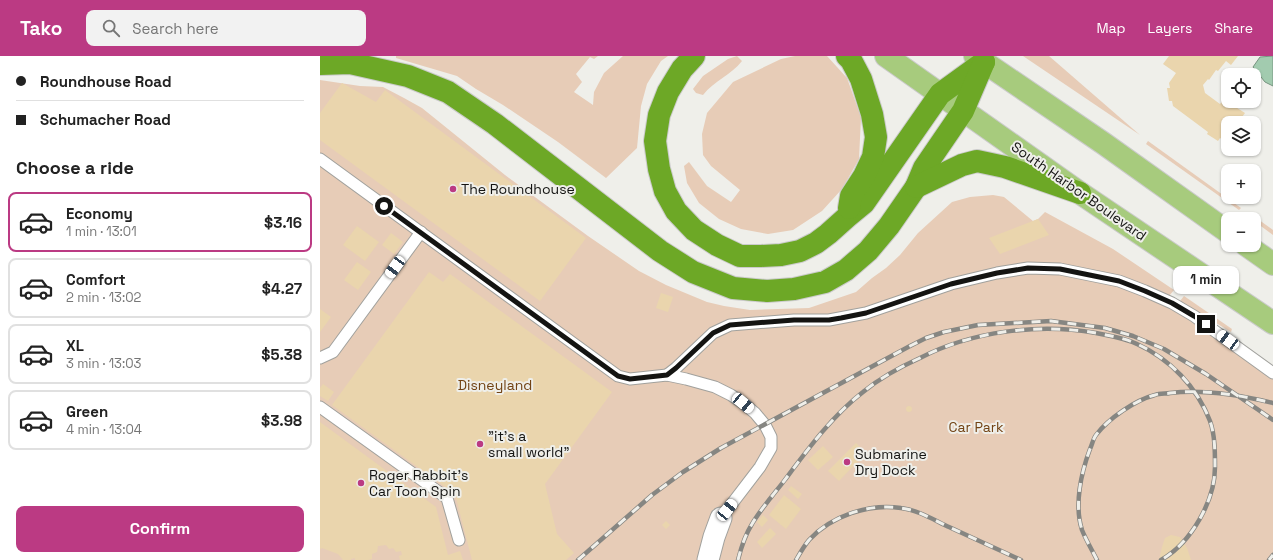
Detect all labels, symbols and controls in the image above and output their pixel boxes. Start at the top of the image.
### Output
search box [86,10,366,46]
text: Tako [20,16,62,41]
icon: search [100,17,122,39]
text: Search here [132,19,219,38]
text: Map [1096,19,1126,37]
text: Layers [1148,19,1192,37]
text: Share [1214,19,1253,37]
map controls [1221,68,1261,252]
button: locate [1221,68,1261,108]
text: Roundhouse Road [40,72,171,91]
text: Schumacher Road [40,110,171,129]
button: layers [1221,116,1261,156]
street label: South Harbor Boulevard [1008,138,1150,244]
text: Choose a ride [16,156,134,179]
button: + [1221,164,1261,204]
place label: The Roundhouse [461,180,575,198]
marker: The Roundhouse [448,184,458,194]
route start [375,197,393,215]
icon: car [18,204,54,240]
text: Economy [66,204,133,223]
button: − [1221,212,1261,252]
text: $3.16 [264,213,302,232]
text: 1 min · 13:01 [66,223,137,240]
car [383,254,407,280]
callout: 1 min [1173,266,1239,294]
icon: car [18,270,54,306]
text: Comfort [66,270,126,289]
text: 1 min [1190,271,1222,288]
text: $4.27 [262,279,302,298]
text: 2 min · 13:02 [66,289,141,306]
route end [1197,315,1215,333]
car [1215,328,1241,352]
icon: car [18,336,54,372]
text: XL [66,336,84,355]
text: $5.38 [261,345,302,364]
text: 3 min · 13:03 [66,355,141,372]
park label: Disneyland [458,376,532,394]
car [730,391,756,415]
icon: car [18,402,54,438]
text: Green [66,402,108,421]
text: $3.98 [261,411,302,430]
park label: Car Park [948,418,1004,436]
text: 4 min · 13:04 [66,421,142,438]
place label: "it's a small world" [488,427,569,461]
marker: "it's a small world" [475,439,485,449]
place label: Submarine Dry Dock [855,445,927,479]
marker: Submarine Dry Dock [842,457,852,467]
place label: Roger Rabbit's Car Toon Spin [369,466,468,500]
marker: Roger Rabbit's Car Toon Spin [356,478,366,488]
car [715,497,739,523]
button: Confirm [16,506,304,552]

